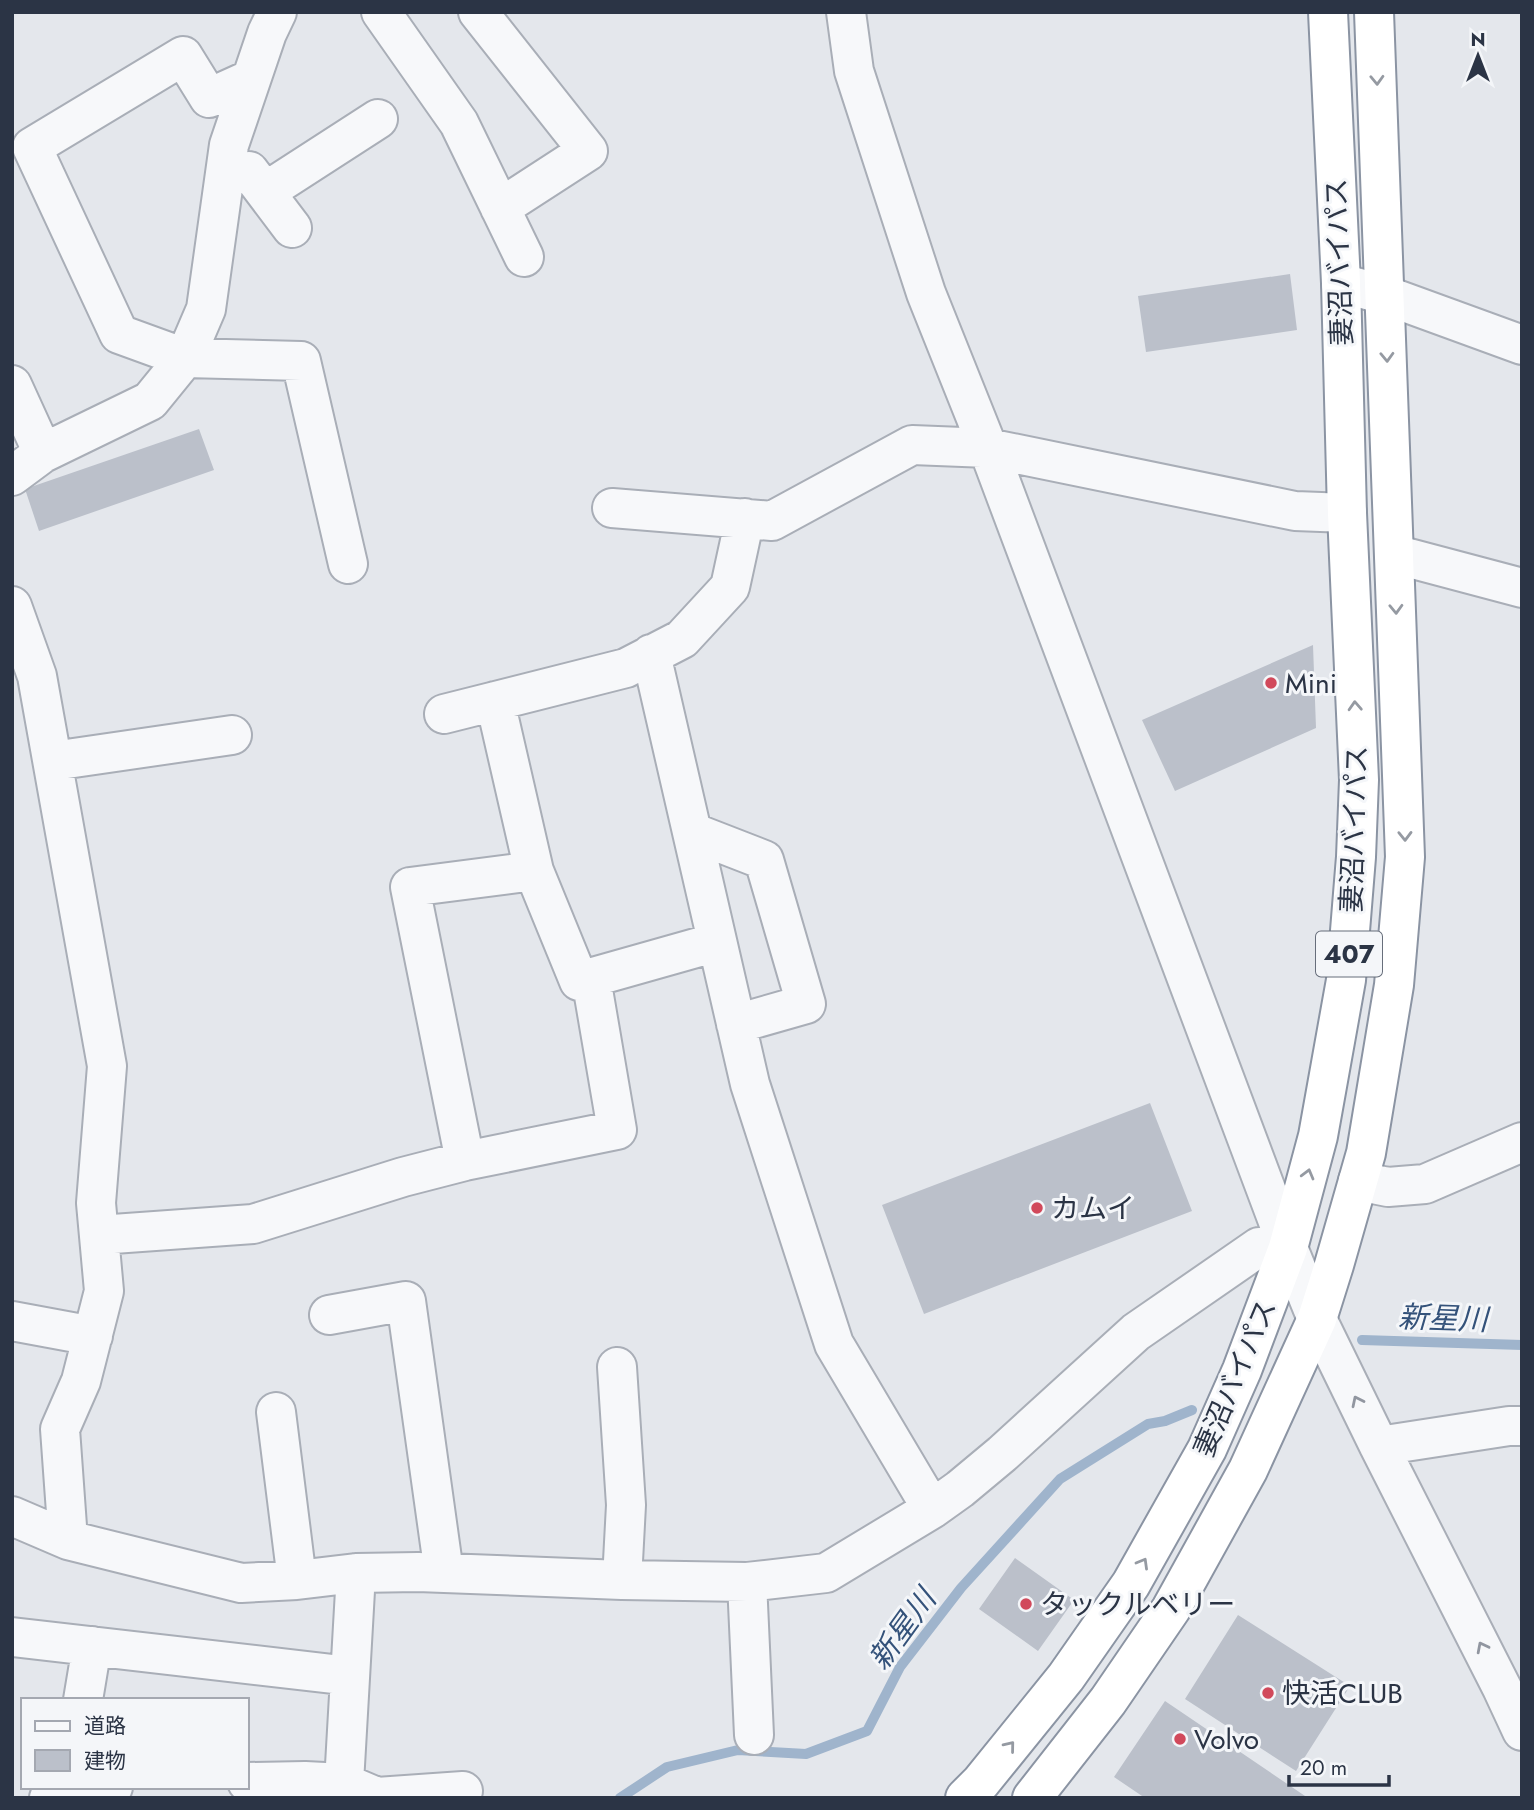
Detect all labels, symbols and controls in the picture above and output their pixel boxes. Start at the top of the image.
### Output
north arrow [1443,21,1513,91]
text: N [1470,26,1486,53]
one-way arrow [1369,75,1384,86]
street label: 妻沼バイパス [1316,178,1362,346]
one-way arrow [1380,352,1395,363]
one-way arrow [1388,603,1403,614]
place label: Mini [1285,663,1337,704]
marker: Mini [1263,675,1279,691]
one-way arrow [1348,701,1363,712]
street label: 妻沼バイパス [1331,745,1377,913]
one-way arrow [1397,831,1413,842]
road number: 407 [1316,931,1382,976]
one-way arrow [1300,1169,1314,1181]
place label: カムイ [1051,1188,1135,1229]
marker: カムイ [1029,1200,1045,1216]
street label: 妻沼バイパス [1183,1293,1287,1463]
water label: 新星川 [1397,1295,1492,1341]
one-way arrow [1351,1396,1365,1408]
one-way arrow [1135,1557,1148,1570]
water label: 新星川 [858,1578,948,1678]
place label: タックルベリー [1040,1584,1235,1625]
marker: タックルベリー [1018,1596,1034,1612]
one-way arrow [1476,1642,1490,1654]
place label: 快活CLUB [1282,1673,1403,1714]
marker: 快活CLUB [1260,1685,1276,1701]
legend [21,1698,248,1789]
text: 道路 [84,1711,126,1741]
place label: Volvo [1194,1719,1259,1760]
marker: Volvo [1172,1731,1188,1747]
one-way arrow [1001,1742,1014,1754]
scale bar [1289,1744,1389,1788]
text: 建物 [84,1746,126,1776]
text: 20 m [1300,1753,1347,1783]

